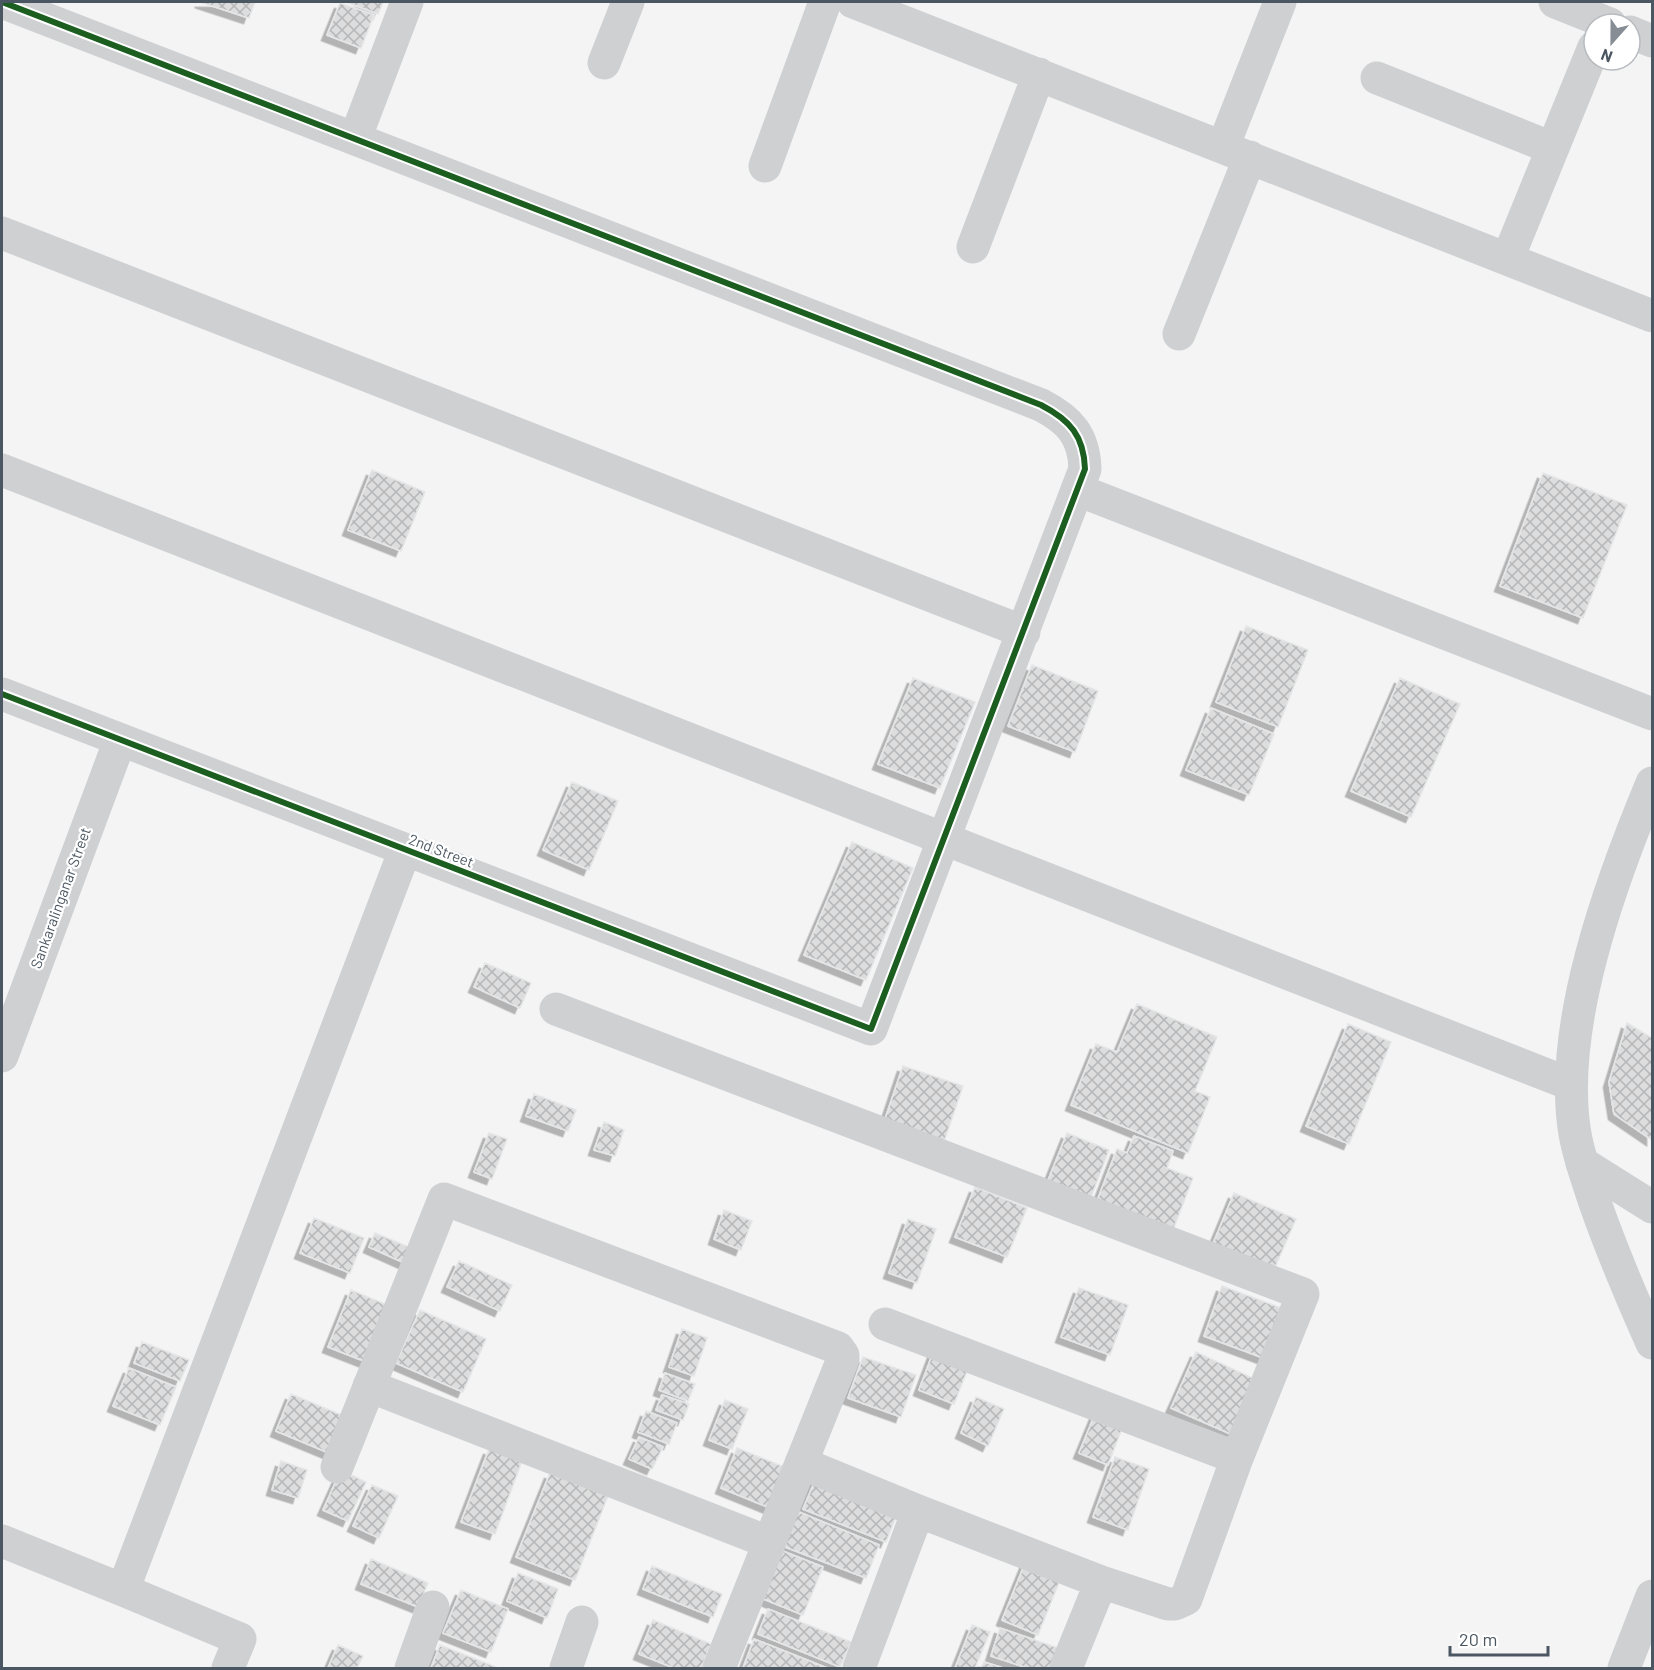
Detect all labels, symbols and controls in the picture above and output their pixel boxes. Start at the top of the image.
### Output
north arrow [1582,12,1642,72]
text: N [1598,46,1615,67]
street label: Sankaralinganar Street [26,825,94,971]
street label: 2nd Street [406,829,476,871]
scale bar [1450,1619,1548,1657]
text: 20 m [1459,1628,1497,1650]

